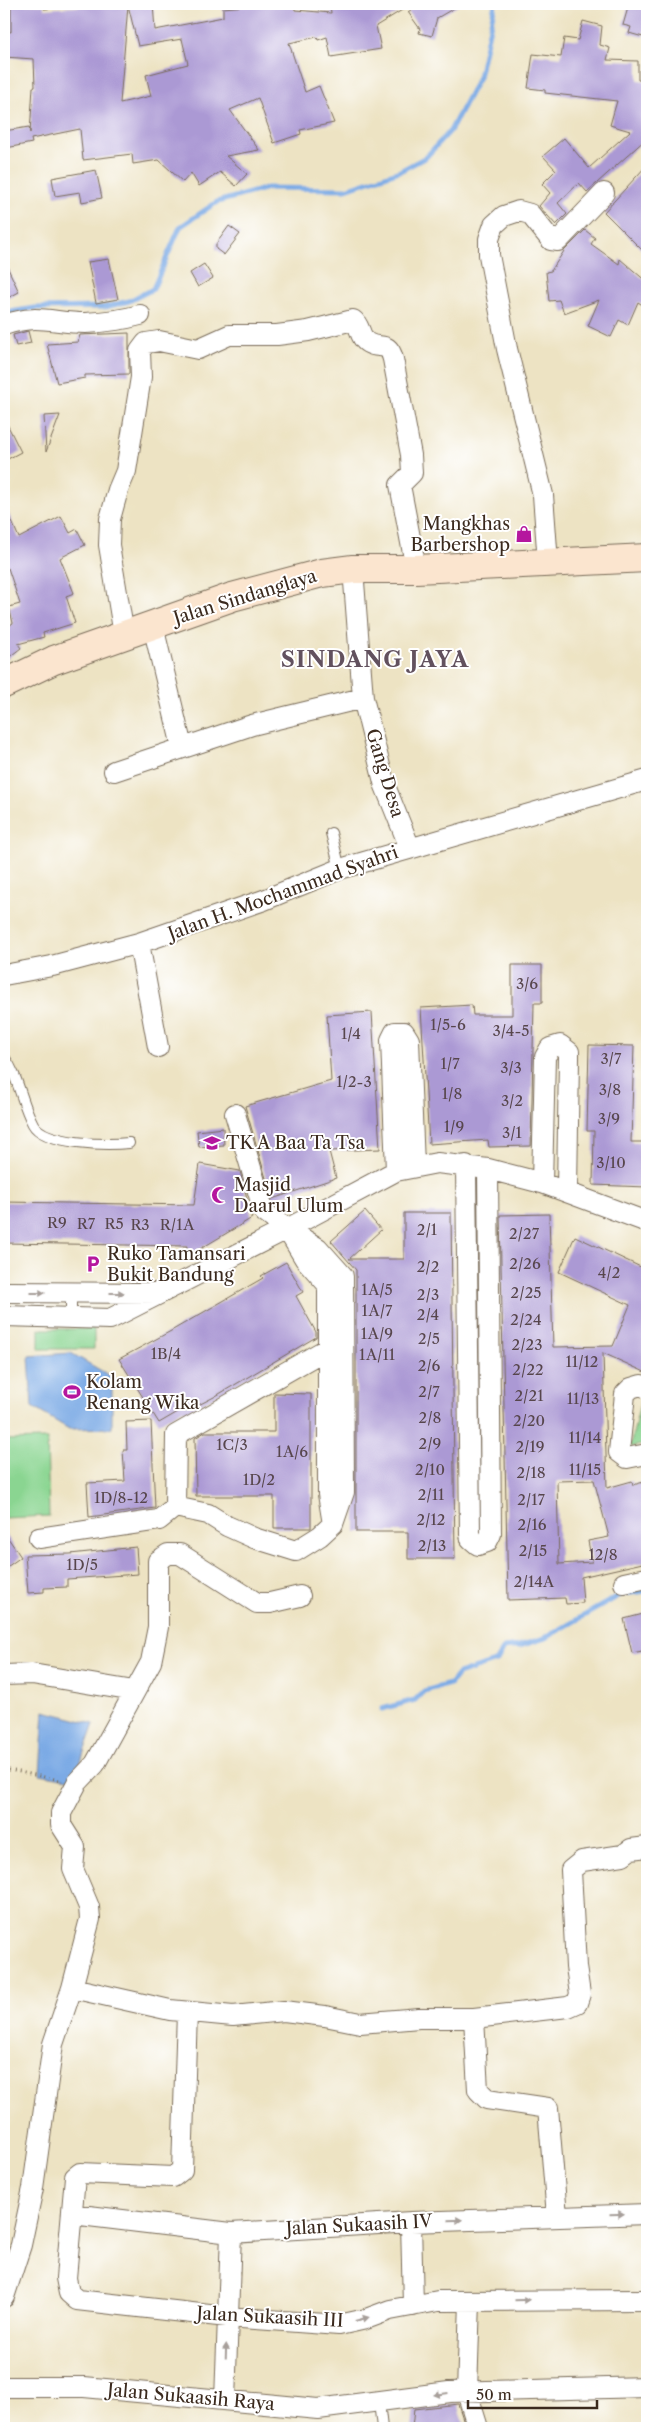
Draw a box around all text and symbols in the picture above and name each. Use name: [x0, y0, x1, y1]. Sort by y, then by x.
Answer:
place label: Mangkhas Barbershop: [411, 513, 510, 556]
shop icon: Mangkhas Barbershop: [514, 524, 534, 544]
street label: Jalan Sindanglaya: [168, 565, 320, 630]
district label: SINDANG JAYA: [281, 646, 469, 673]
street label: Gang Desa: [361, 726, 409, 820]
street label: Jalan H. Mochammad Syahri: [162, 841, 402, 946]
house number: 3/6: [516, 974, 538, 993]
house number: 1/5-6: [430, 1015, 466, 1034]
house number: 3/4-5: [493, 1021, 529, 1040]
house number: 1/4: [341, 1024, 361, 1043]
house number: 3/7: [601, 1049, 622, 1068]
house number: 1/7: [440, 1054, 460, 1073]
house number: 3/3: [500, 1058, 522, 1077]
house number: 1/2-3: [336, 1072, 372, 1091]
house number: 3/8: [599, 1080, 621, 1099]
house number: 1/8: [442, 1084, 462, 1103]
house number: 3/2: [501, 1091, 523, 1110]
house number: 3/9: [598, 1109, 620, 1128]
house number: 1/9: [444, 1117, 464, 1136]
house number: 3/1: [502, 1123, 523, 1142]
place label: TK A Baa Ta Tsa: [226, 1132, 366, 1154]
school or university icon: TK A Baa Ta Tsa: [202, 1133, 222, 1153]
house number: 3/10: [596, 1153, 626, 1172]
place label: Masjid Daarul Ulum: [234, 1174, 344, 1217]
mosque icon: Masjid Daarul Ulum: [210, 1185, 230, 1205]
house number: R9: [47, 1213, 67, 1232]
house number: R7: [77, 1214, 96, 1233]
house number: R5: [104, 1214, 124, 1233]
house number: R3: [130, 1215, 150, 1234]
house number: R/1A: [160, 1215, 195, 1234]
house number: 2/1: [417, 1220, 438, 1239]
house number: 2/27: [509, 1224, 540, 1243]
place label: Ruko Tamansari Bukit Bandung: [107, 1243, 246, 1286]
parking icon: Ruko Tamansari Bukit Bandung: [83, 1254, 103, 1274]
house number: 2/26: [509, 1254, 541, 1273]
house number: 2/2: [417, 1257, 439, 1276]
house number: 4/2: [598, 1263, 620, 1282]
house number: 1A/5: [361, 1280, 393, 1299]
house number: 2/25: [511, 1283, 541, 1302]
house number: 2/3: [417, 1285, 439, 1304]
one-way arrow: [30, 1289, 46, 1297]
one-way arrow: [110, 1289, 126, 1297]
house number: 1A/7: [362, 1301, 393, 1320]
house number: 2/4: [417, 1305, 439, 1324]
house number: 2/24: [510, 1310, 542, 1329]
house number: 1A/9: [361, 1324, 393, 1343]
house number: 2/5: [418, 1329, 440, 1348]
house number: 2/23: [512, 1335, 542, 1354]
house number: 1B/4: [151, 1344, 181, 1363]
house number: 1A/11: [359, 1345, 396, 1364]
house number: 11/12: [566, 1352, 598, 1371]
house number: 2/6: [418, 1356, 440, 1375]
house number: 2/22: [512, 1360, 544, 1379]
place label: Kolam Renang Wika: [86, 1371, 200, 1414]
sports icon: Kolam Renang Wika: [62, 1382, 82, 1402]
house number: 2/7: [418, 1382, 440, 1401]
house number: 2/21: [515, 1386, 544, 1405]
house number: 11/13: [567, 1389, 599, 1408]
house number: 2/8: [419, 1408, 442, 1427]
house number: 2/20: [513, 1411, 545, 1430]
house number: 11/14: [568, 1428, 602, 1447]
house number: 2/9: [419, 1434, 441, 1453]
house number: 1C/3: [216, 1435, 248, 1454]
house number: 2/19: [515, 1437, 545, 1456]
house number: 1A/6: [276, 1442, 308, 1461]
house number: 2/10: [415, 1460, 445, 1479]
house number: 11/15: [569, 1460, 601, 1479]
house number: 2/18: [516, 1463, 546, 1482]
house number: 1D/2: [243, 1470, 275, 1489]
house number: 2/11: [418, 1485, 445, 1504]
house number: 1D/8-12: [94, 1488, 148, 1507]
house number: 2/17: [517, 1490, 545, 1509]
house number: 2/12: [417, 1510, 445, 1529]
house number: 2/16: [517, 1515, 547, 1534]
house number: 2/13: [418, 1536, 446, 1555]
house number: 2/15: [519, 1541, 547, 1560]
house number: 12/8: [588, 1545, 618, 1564]
house number: 1D/5: [66, 1555, 98, 1574]
house number: 2/14A: [514, 1572, 555, 1591]
street label: Jalan Sukaasih IV: [282, 2210, 434, 2240]
one-way arrow: [609, 2210, 625, 2218]
one-way arrow: [447, 2216, 463, 2224]
one-way arrow: [515, 2296, 531, 2304]
street label: Jalan Sukaasih III: [193, 2302, 344, 2332]
one-way arrow: [355, 2315, 370, 2323]
one-way arrow: [222, 2343, 230, 2359]
scale bar: [468, 2377, 597, 2409]
street label: Jalan Sukaasih Raya: [103, 2378, 276, 2415]
text: 50 m: [476, 2385, 512, 2404]
one-way arrow: [433, 2390, 449, 2398]

